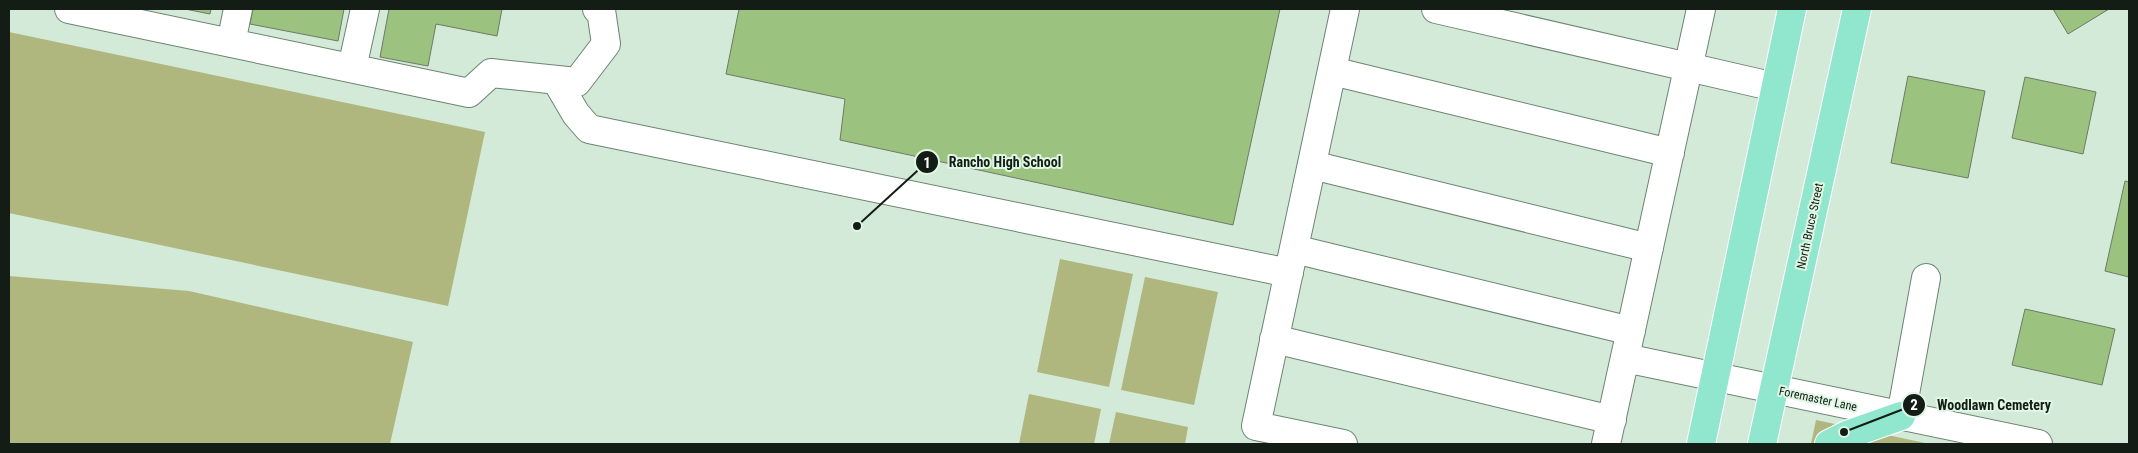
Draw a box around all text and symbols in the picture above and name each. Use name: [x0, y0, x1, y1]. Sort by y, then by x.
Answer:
callout: Rancho High School: [914, 148, 1071, 177]
text: 1: [923, 154, 931, 172]
text: Rancho High School: [949, 154, 1061, 170]
street label: North Bruce Street: [1794, 181, 1826, 270]
street label: Foremaster Lane: [1778, 384, 1859, 414]
callout: Woodlawn Cemetery: [1902, 390, 2061, 419]
text: 2: [1910, 396, 1918, 414]
text: Woodlawn Cemetery: [1937, 397, 2052, 413]

